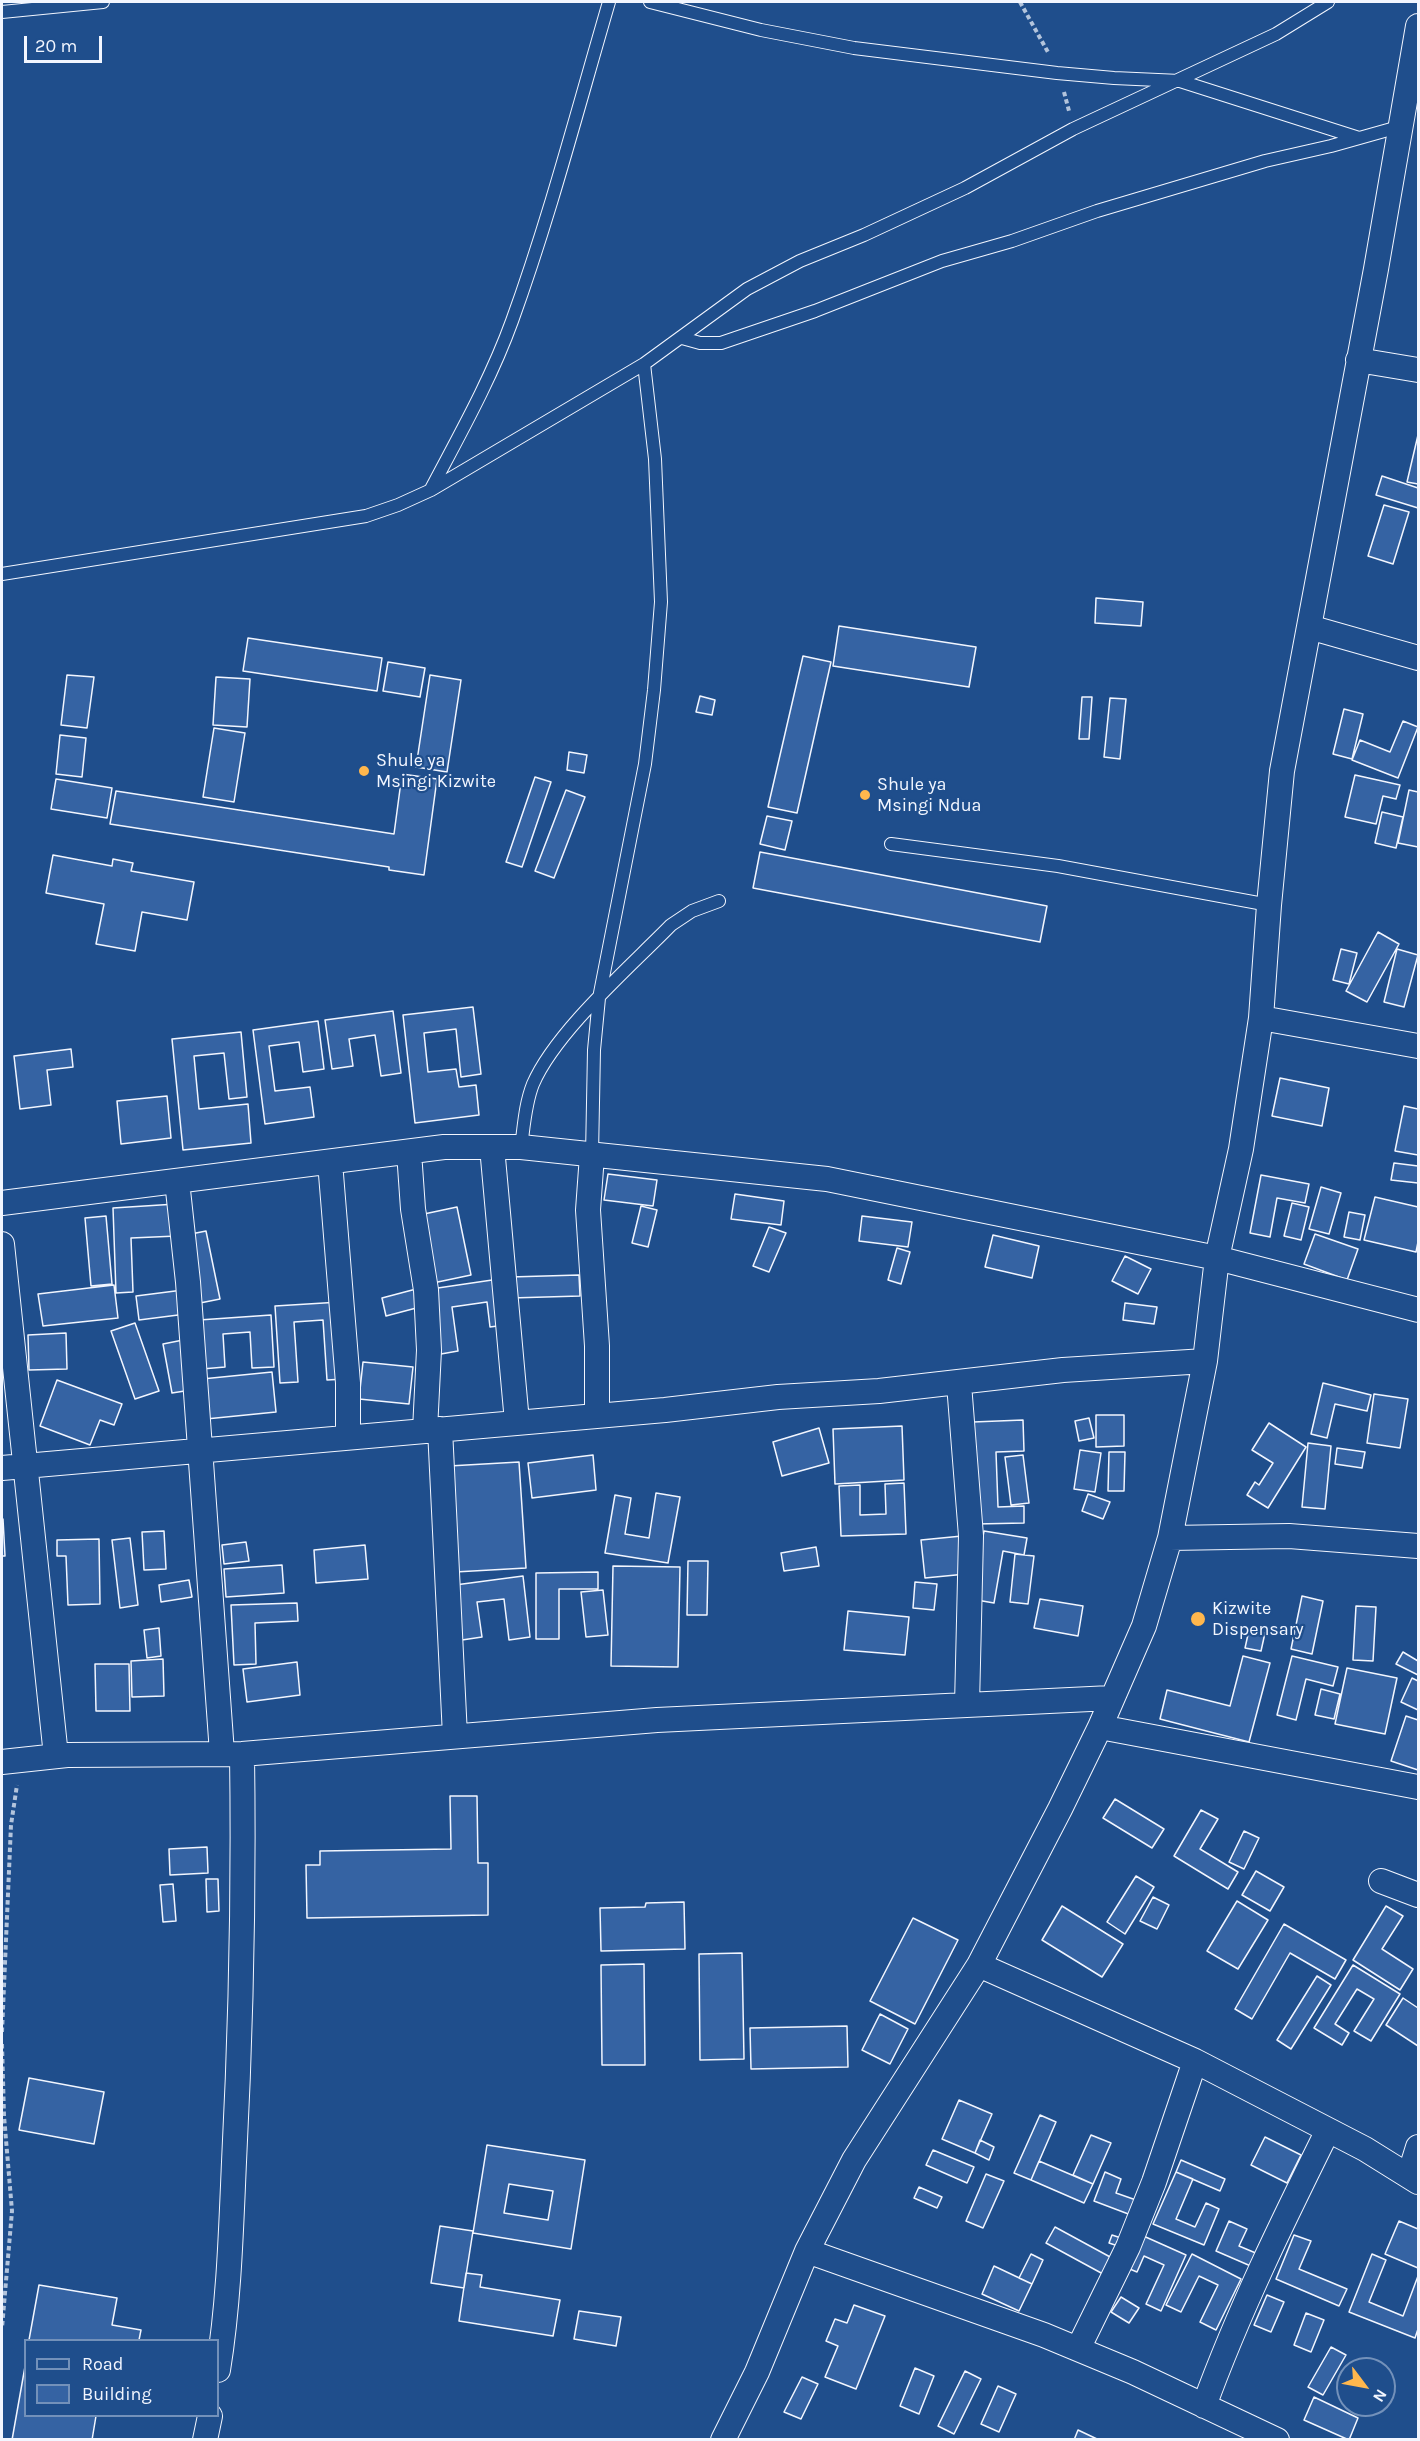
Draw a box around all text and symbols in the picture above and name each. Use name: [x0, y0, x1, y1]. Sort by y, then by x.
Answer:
scale bar: [27, 24, 105, 62]
text: 20 m: [35, 35, 77, 57]
place label: Shule ya Msingi Kizwite: [376, 750, 496, 792]
marker: Shule ya Msingi Kizwite: [357, 764, 371, 778]
place label: Shule ya Msingi Ndua: [877, 774, 982, 816]
marker: Shule ya Msingi Ndua: [858, 788, 872, 802]
place label: Kizwite Dispensary: [1212, 1598, 1304, 1640]
marker: Kizwite Dispensary: [1189, 1610, 1207, 1628]
legend: [24, 2339, 219, 2417]
text: Road: [82, 2353, 123, 2375]
north arrow: [1336, 2357, 1396, 2417]
text: Building: [82, 2383, 152, 2405]
text: N: [1369, 2386, 1391, 2406]

